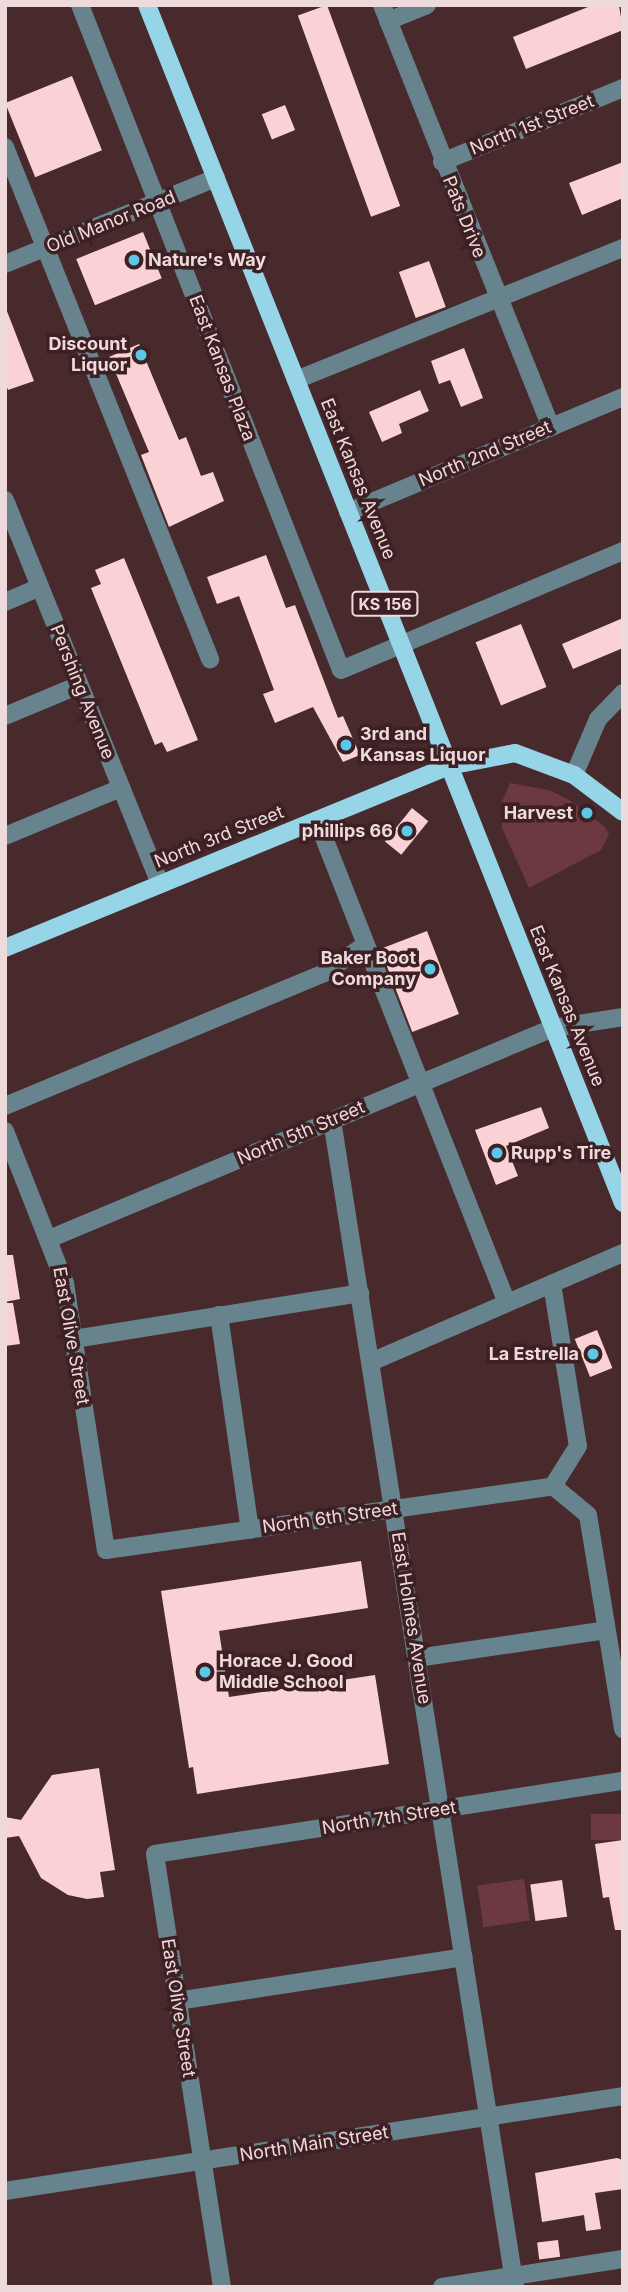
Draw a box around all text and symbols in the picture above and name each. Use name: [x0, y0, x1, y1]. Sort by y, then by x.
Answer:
street label: North 1st Street: [467, 90, 597, 160]
street label: Pats Drive: [438, 173, 490, 261]
street label: Old Manor Road: [43, 186, 179, 258]
place label: Nature's Way: [148, 249, 266, 271]
marker: Nature's Way: [126, 252, 142, 268]
street label: East Kansas Plaza: [184, 292, 260, 444]
place label: Discount Liquor: [48, 334, 127, 376]
marker: Discount Liquor: [133, 347, 149, 363]
street label: East Kansas Avenue: [316, 395, 400, 563]
street label: North 2nd Street: [416, 416, 554, 492]
road number: KS 156: [350, 592, 420, 617]
street label: Pershing Avenue: [45, 622, 119, 762]
place label: 3rd and Kansas Liquor: [360, 724, 485, 766]
marker: 3rd and Kansas Liquor: [338, 737, 354, 753]
street label: North 3rd Street: [151, 801, 287, 873]
place label: Harvest: [504, 802, 573, 824]
marker: Harvest: [579, 805, 595, 821]
place label: phillips 66: [302, 820, 393, 842]
marker: phillips 66: [399, 823, 415, 839]
street label: East Kansas Avenue: [525, 922, 609, 1090]
place label: Baker Boot Company: [321, 948, 416, 990]
marker: Baker Boot Company: [422, 961, 438, 977]
street label: North 5th Street: [234, 1096, 368, 1170]
place label: Rupp's Tire: [511, 1142, 611, 1164]
marker: Rupp's Tire: [489, 1145, 505, 1161]
street label: East Olive Street: [48, 1265, 94, 1407]
place label: La Estrella: [489, 1343, 579, 1365]
marker: La Estrella: [585, 1346, 601, 1362]
street label: North 6th Street: [261, 1498, 399, 1538]
street label: East Holmes Avenue: [387, 1530, 435, 1706]
place label: Horace J. Good Middle School: [219, 1651, 354, 1694]
marker: Horace J. Good Middle School: [197, 1664, 213, 1680]
street label: North 7th Street: [320, 1797, 458, 1839]
street label: East Olive Street: [156, 1937, 200, 2079]
street label: North Main Street: [238, 2122, 390, 2166]

